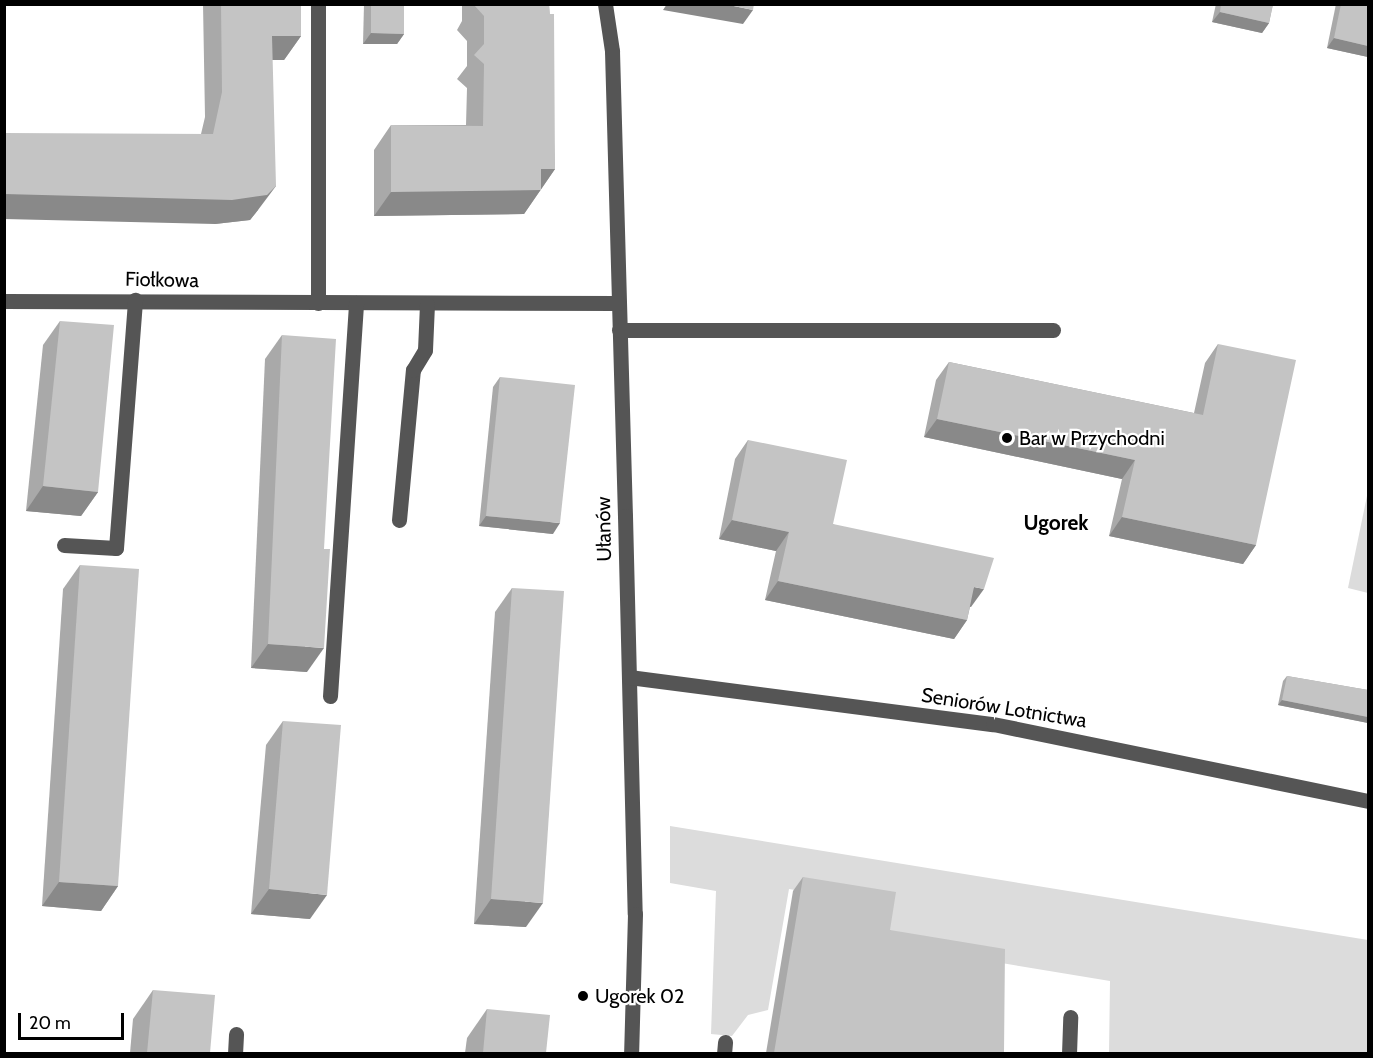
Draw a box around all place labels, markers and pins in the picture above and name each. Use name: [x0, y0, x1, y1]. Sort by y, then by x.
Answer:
place label: Bar w Przychodni: [1019, 426, 1165, 450]
marker: Bar w Przychodni: [1000, 431, 1014, 445]
place label: Ugorek 02: [595, 984, 684, 1008]
marker: Ugorek 02: [576, 989, 590, 1003]

